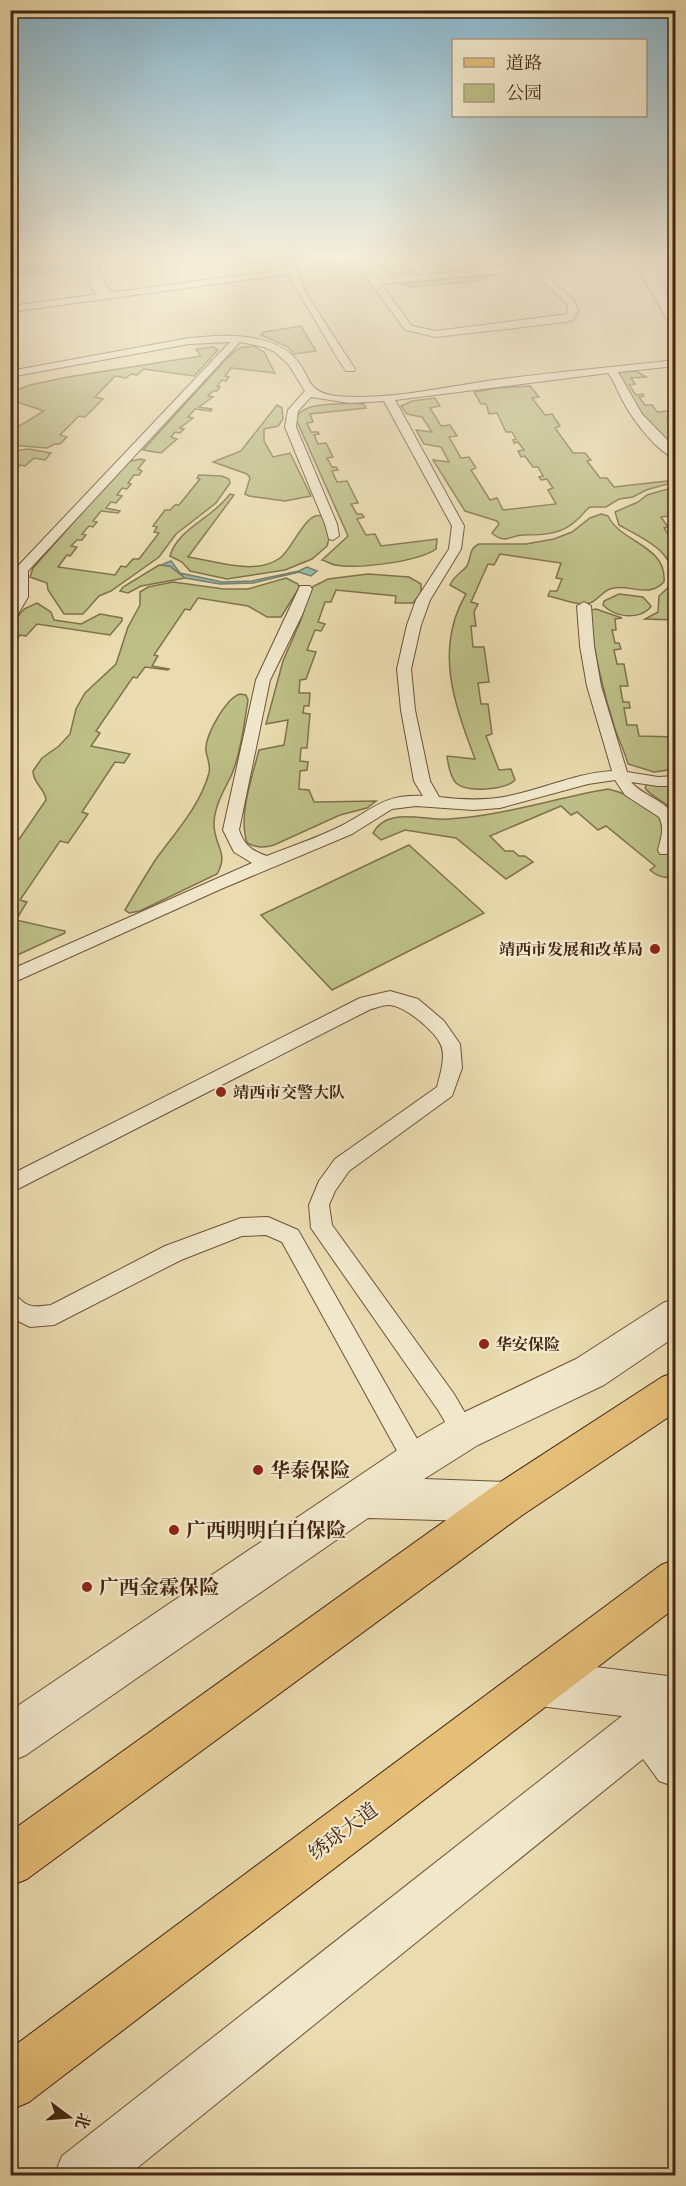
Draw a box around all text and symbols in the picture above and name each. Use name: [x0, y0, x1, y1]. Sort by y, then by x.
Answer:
legend: [452, 39, 647, 117]
text: 道路: [506, 53, 542, 76]
text: 公园: [506, 83, 542, 106]
place label: 靖西市发展和改革局: [499, 940, 643, 961]
marker: 靖西市发展和改革局: [648, 942, 662, 956]
place label: 靖西市交警大队: [233, 1083, 345, 1104]
marker: 靖西市交警大队: [214, 1085, 228, 1099]
place label: 华安保险: [496, 1335, 560, 1356]
marker: 华安保险: [477, 1337, 491, 1351]
place label: 华泰保险: [270, 1459, 350, 1484]
marker: 华泰保险: [251, 1463, 265, 1477]
place label: 广西明明白白保险: [186, 1519, 346, 1544]
marker: 广西明明白白保险: [167, 1523, 181, 1537]
place label: 广西金霖保险: [99, 1576, 219, 1601]
marker: 广西金霖保险: [80, 1580, 94, 1594]
street label: 绣球大道: [304, 1798, 383, 1866]
north arrow: [39, 2087, 99, 2147]
text: 北: [70, 2110, 93, 2131]

